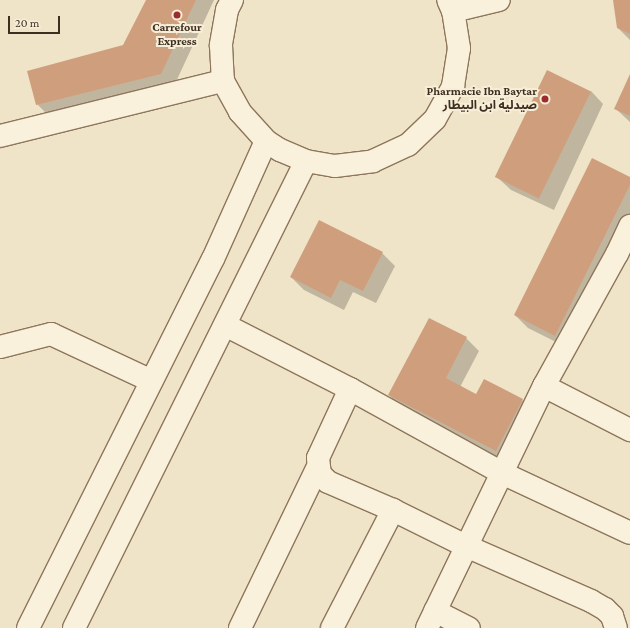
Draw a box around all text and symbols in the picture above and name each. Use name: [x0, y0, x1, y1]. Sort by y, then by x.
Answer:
scale bar: [10, 8, 62, 34]
marker: Carrefour Express: [172, 10, 182, 20]
text: 20 m: [15, 16, 39, 30]
place label: Carrefour Express: [152, 21, 202, 49]
place label: Pharmacie Ibn Baytar صيدلية ابن البيطار: [427, 85, 537, 113]
marker: Pharmacie Ibn Baytar صيدلية ابن البيطار: [540, 94, 550, 104]

